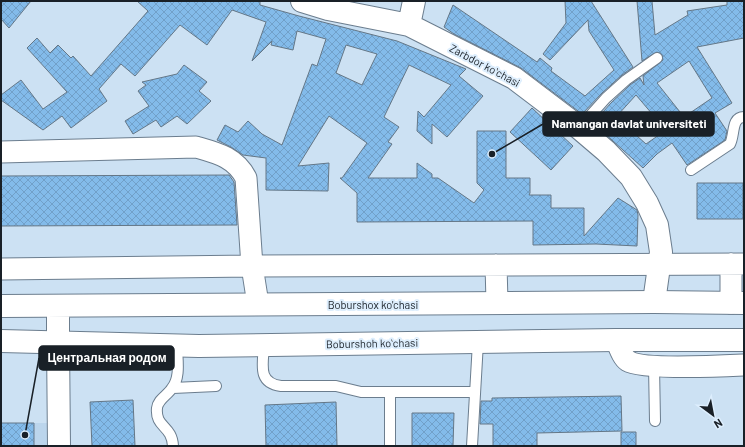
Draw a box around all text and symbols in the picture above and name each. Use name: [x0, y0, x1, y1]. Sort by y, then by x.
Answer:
street label: Zarbdor koʻchasi: [448, 41, 523, 89]
callout: Namangan davlat universiteti: [543, 112, 714, 136]
text: Namangan davlat universiteti: [551, 116, 707, 130]
street label: Boburshox ko'chasi: [328, 298, 419, 311]
street label: Boburshoh koʻchasi: [326, 336, 418, 350]
callout: Центральная родом: [39, 346, 174, 370]
text: Центральная родом: [47, 350, 167, 365]
north arrow: [693, 395, 733, 435]
text: N: [712, 416, 725, 431]

